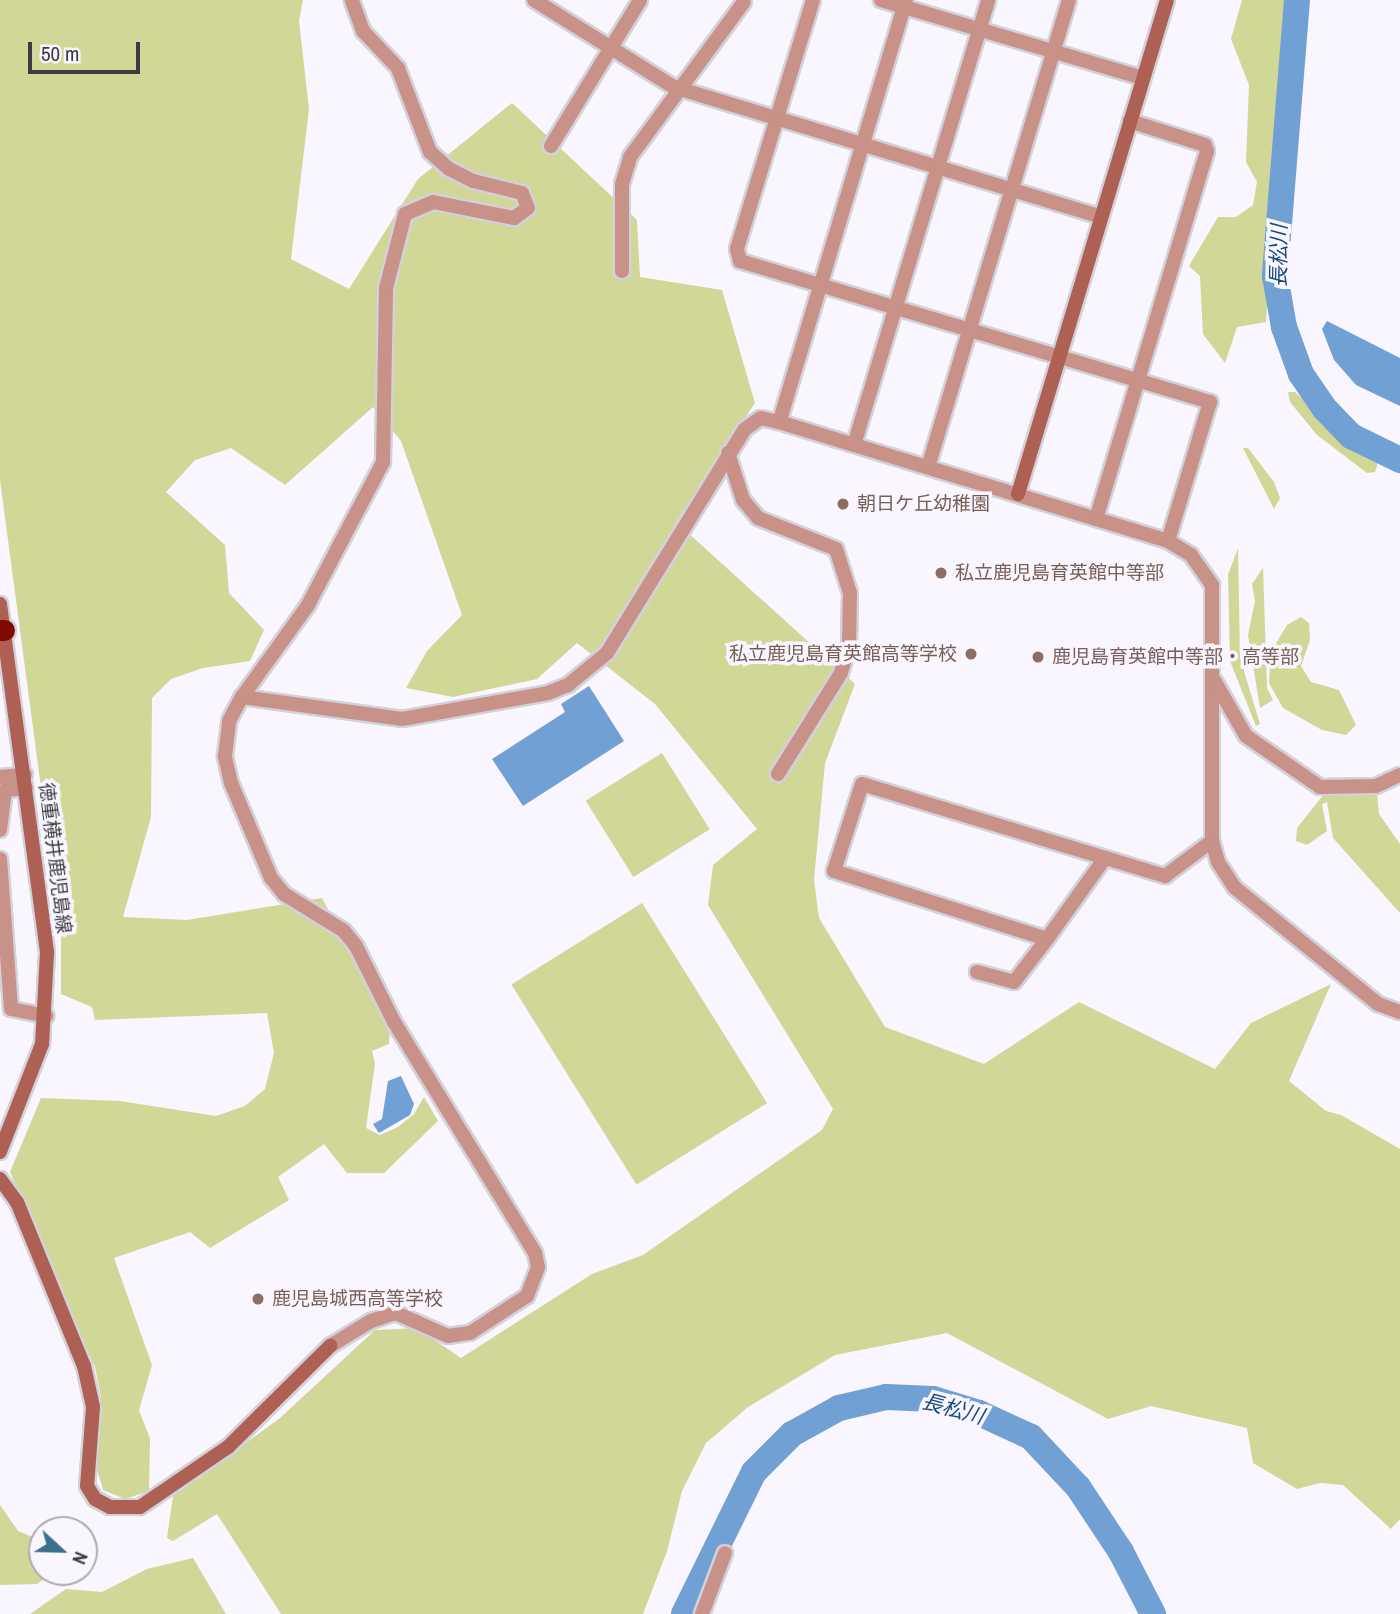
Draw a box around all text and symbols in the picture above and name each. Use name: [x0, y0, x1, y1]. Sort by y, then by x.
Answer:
scale bar: [32, 28, 144, 72]
text: 50 m: [41, 39, 79, 68]
water label: 長松川: [1266, 224, 1292, 288]
place label: 朝日ケ丘幼稚園: [857, 493, 990, 515]
marker: 朝日ケ丘幼稚園: [835, 496, 851, 512]
place label: 私立鹿児島育英館中等部: [955, 562, 1164, 584]
marker: 私立鹿児島育英館中等部: [933, 565, 949, 581]
place label: 私立鹿児島育英館高等学校: [729, 643, 957, 665]
marker: 私立鹿児島育英館高等学校: [963, 646, 979, 662]
place label: 鹿児島育英館中等部・高等部: [1052, 646, 1299, 668]
marker: 鹿児島育英館中等部・高等部: [1030, 649, 1046, 665]
street label: 徳重横井鹿児島線: [34, 781, 76, 935]
place label: 鹿児島城西高等学校: [272, 1288, 443, 1310]
marker: 鹿児島城西高等学校: [250, 1291, 266, 1307]
water label: 長松川: [919, 1389, 987, 1429]
north arrow: [28, 1516, 98, 1586]
text: N: [66, 1548, 95, 1568]

